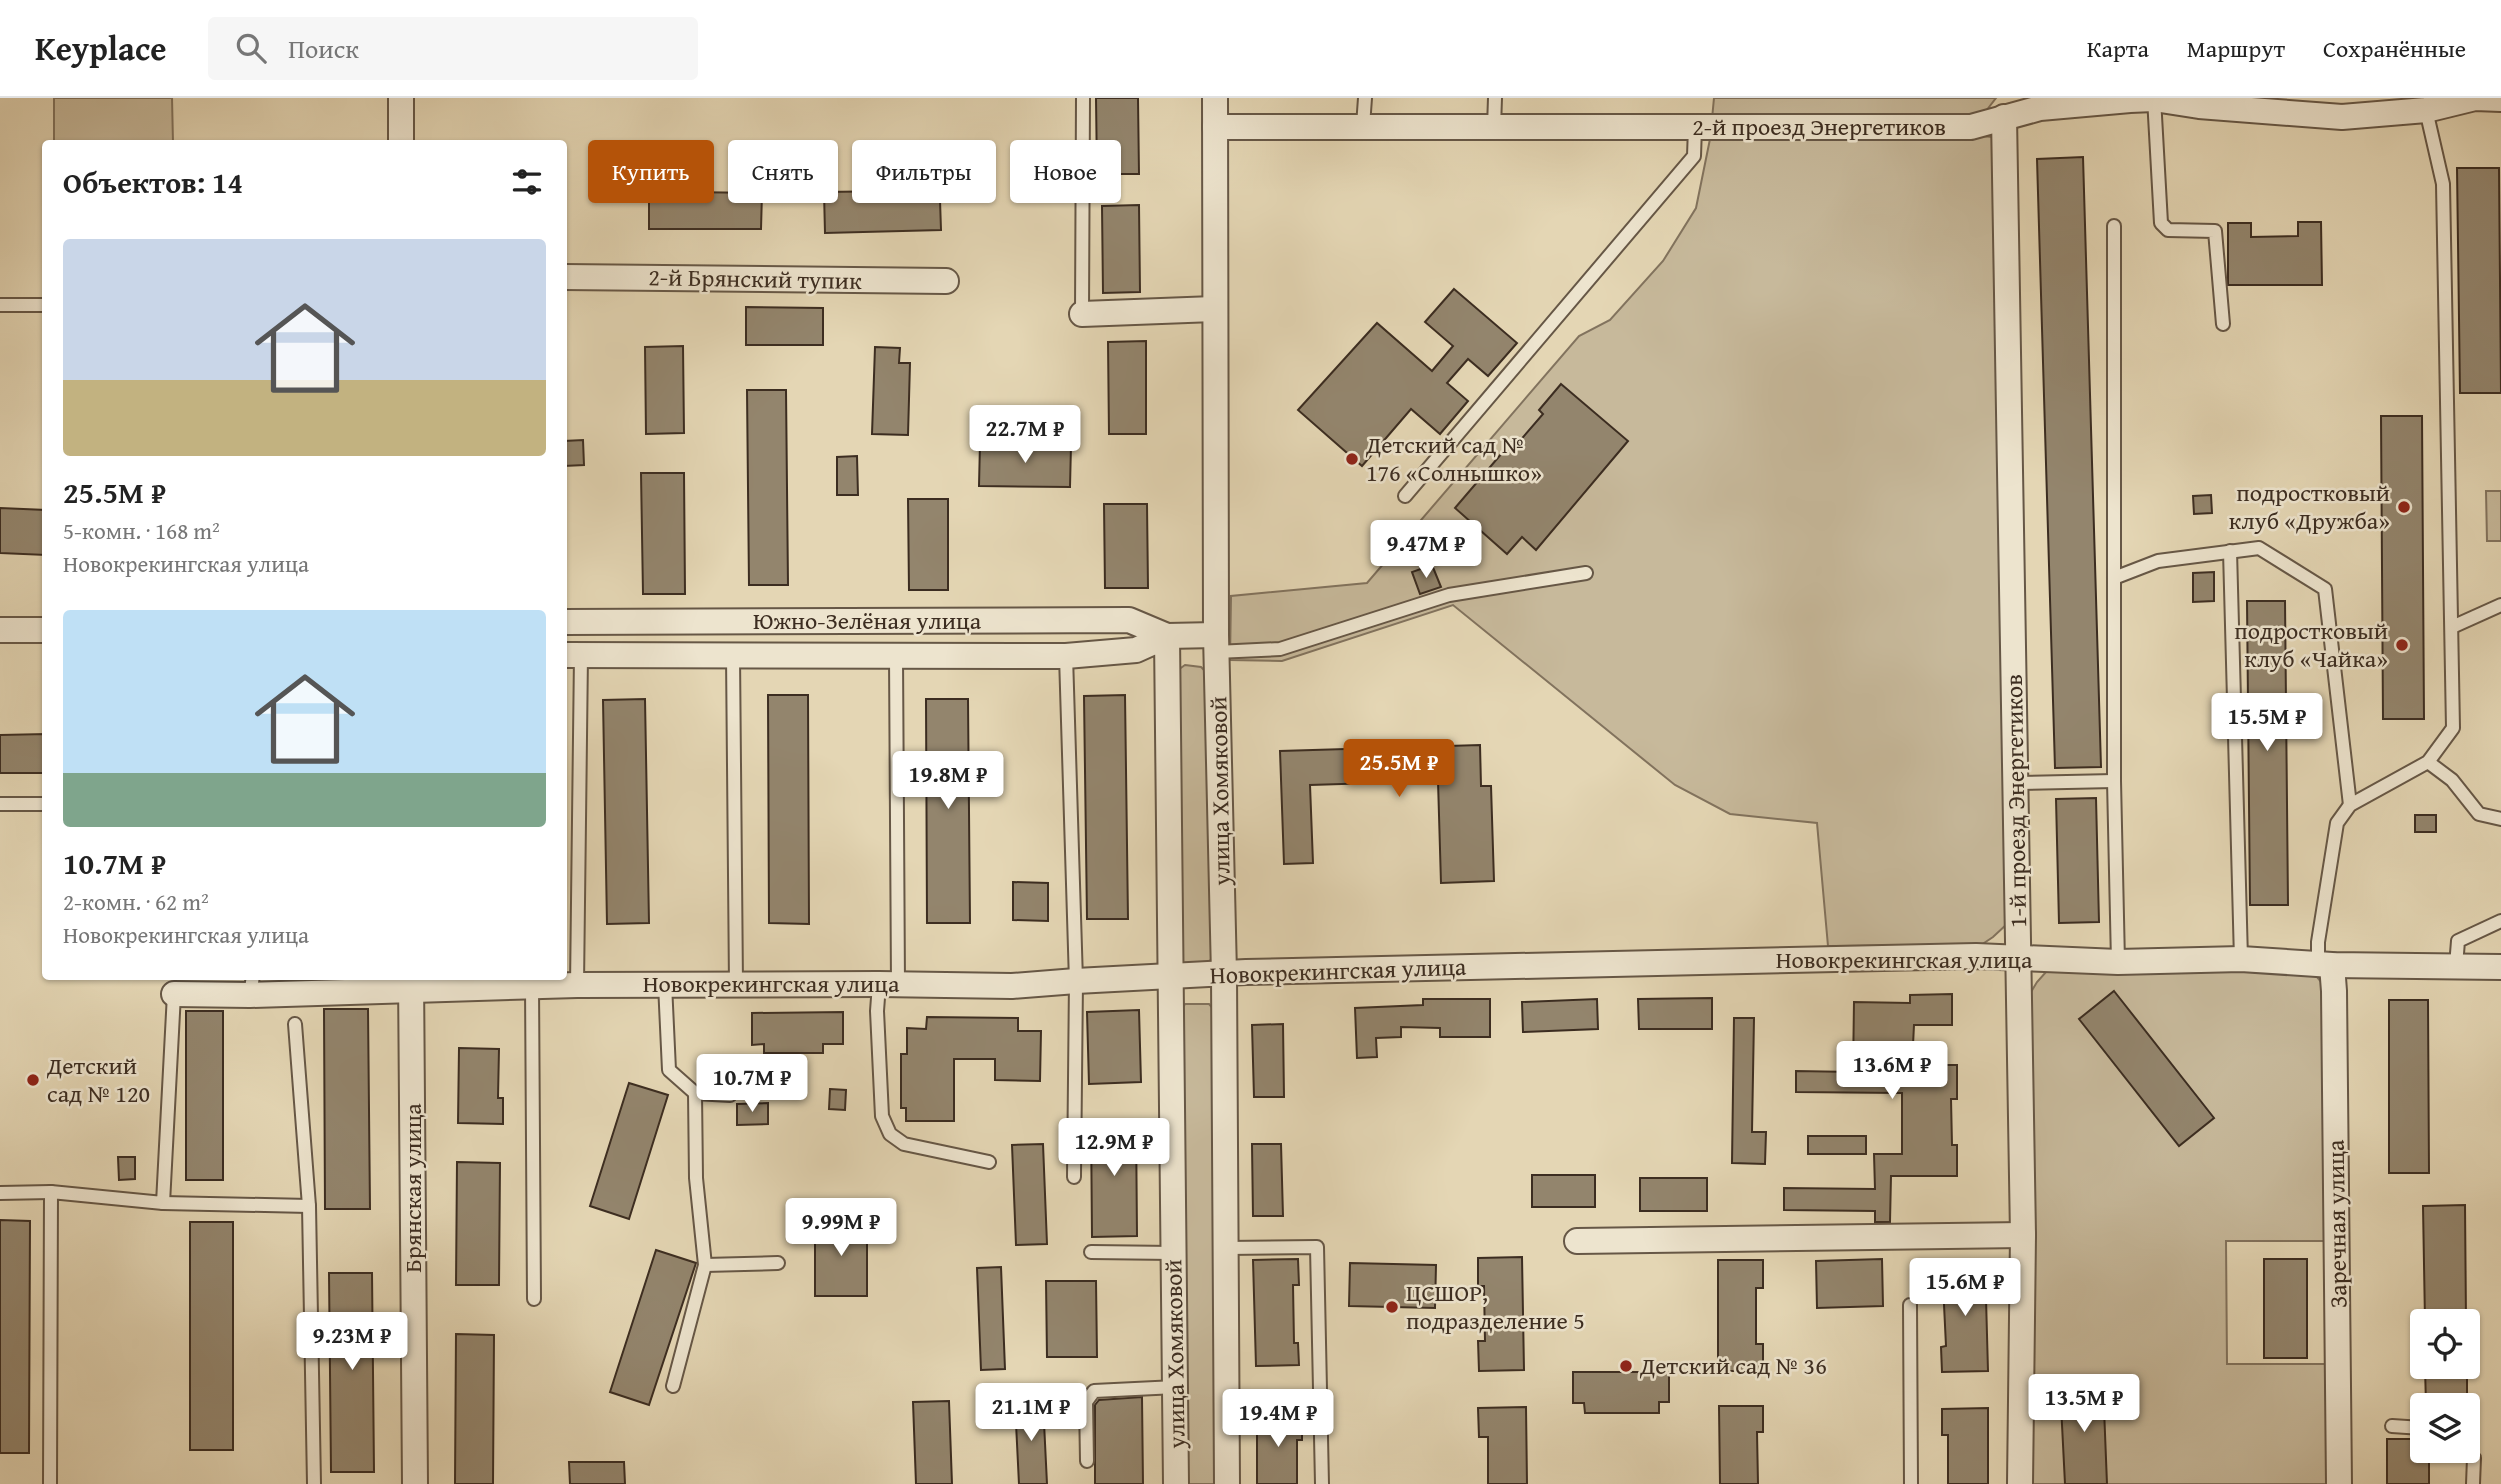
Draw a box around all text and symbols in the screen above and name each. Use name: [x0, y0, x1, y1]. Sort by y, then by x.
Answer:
search box: [208, 17, 698, 80]
text: Keyplace: [35, 24, 166, 72]
icon: search: [232, 29, 270, 67]
text: Поиск: [288, 29, 359, 68]
text: Карта: [2087, 31, 2149, 66]
text: Маршрут: [2187, 31, 2285, 66]
text: Сохранённые: [2323, 31, 2466, 66]
street label: 2-й проезд Энергетиков: [1692, 109, 1946, 144]
chip: Купить: [588, 140, 714, 203]
chip: Снять: [728, 140, 838, 203]
chip: Фильтры: [852, 140, 996, 203]
chip: Новое: [1010, 140, 1121, 203]
text: Объектов: 14: [63, 160, 243, 204]
icon: filters: [508, 163, 546, 201]
street label: 2-й Брянский тупик: [648, 259, 862, 298]
icon: home: [242, 285, 368, 411]
pin: 22.7M ₽: [960, 406, 1090, 465]
text: 22.7M ₽: [985, 411, 1065, 444]
place label: Детский сад № 176 «Солнышко»: [1365, 427, 1542, 490]
marker: Детский сад № 176 «Солнышко»: [1344, 451, 1360, 467]
text: 25.5M ₽: [63, 470, 166, 514]
place label: подростковый клуб «Дружба»: [2229, 475, 2390, 538]
marker: подростковый клуб «Дружба»: [2396, 499, 2412, 515]
text: 5-комн. · 168 m²: [63, 514, 220, 547]
pin: 9.47M ₽: [1361, 520, 1491, 580]
text: 9.47M ₽: [1386, 526, 1466, 559]
text: Новокрекингская улица: [63, 547, 309, 580]
street label: Южно-Зелёная улица: [753, 603, 982, 638]
place label: подростковый клуб «Чайка»: [2234, 613, 2388, 676]
marker: подростковый клуб «Чайка»: [2394, 637, 2410, 653]
icon: home: [242, 656, 368, 782]
street label: 1-й проезд Энергетиков: [1996, 674, 2035, 928]
pin: 15.5M ₽: [2202, 694, 2332, 753]
street label: улица Хомяковой: [1200, 696, 1239, 887]
text: 15.5M ₽: [2227, 699, 2307, 732]
pin: 25.5M ₽: [1334, 740, 1464, 799]
text: 25.5M ₽: [1359, 745, 1439, 778]
pin: 19.8M ₽: [883, 752, 1013, 811]
text: 19.8M ₽: [908, 757, 988, 790]
text: 10.7M ₽: [63, 841, 166, 885]
text: 2-комн. · 62 m²: [63, 885, 209, 918]
text: Новокрекингская улица: [63, 918, 309, 951]
street label: Новокрекингская улица: [1776, 942, 2033, 977]
street label: Новокрекингская улица: [1209, 949, 1467, 992]
street label: Новокрекингская улица: [643, 966, 900, 1001]
pin: 13.6M ₽: [1827, 1042, 1957, 1101]
text: 13.6M ₽: [1852, 1047, 1932, 1080]
place label: Детский сад № 120: [46, 1048, 150, 1111]
pin: 10.7M ₽: [687, 1054, 817, 1114]
text: 10.7M ₽: [712, 1060, 792, 1093]
marker: Детский сад № 120: [25, 1072, 41, 1088]
street label: Брянская улица: [395, 1103, 430, 1273]
pin: 12.9M ₽: [1049, 1118, 1179, 1178]
text: 12.9M ₽: [1074, 1124, 1154, 1157]
street label: Заречная улица: [2318, 1139, 2355, 1309]
pin: 9.99M ₽: [776, 1198, 906, 1258]
text: 9.99M ₽: [801, 1204, 881, 1237]
pin: 15.6M ₽: [1900, 1258, 2030, 1318]
street label: улица Хомяковой: [1155, 1259, 1194, 1450]
text: 15.6M ₽: [1925, 1264, 2005, 1297]
place label: ЦСШОР, подразделение 5: [1406, 1275, 1585, 1338]
marker: ЦСШОР, подразделение 5: [1384, 1299, 1400, 1315]
map controls: [2410, 1309, 2480, 1463]
button: locate: [2410, 1309, 2480, 1379]
pin: 9.23M ₽: [287, 1312, 417, 1372]
text: 9.23M ₽: [312, 1318, 392, 1351]
place label: Детский сад № 36: [1639, 1348, 1827, 1383]
marker: Детский сад № 36: [1618, 1358, 1634, 1374]
pin: 13.5M ₽: [2019, 1374, 2149, 1434]
text: 13.5M ₽: [2044, 1380, 2124, 1413]
pin: 21.1M ₽: [966, 1384, 1096, 1443]
text: 21.1M ₽: [991, 1389, 1071, 1422]
pin: 19.4M ₽: [1213, 1390, 1343, 1449]
button: layers: [2410, 1393, 2480, 1463]
text: 19.4M ₽: [1238, 1395, 1318, 1428]

